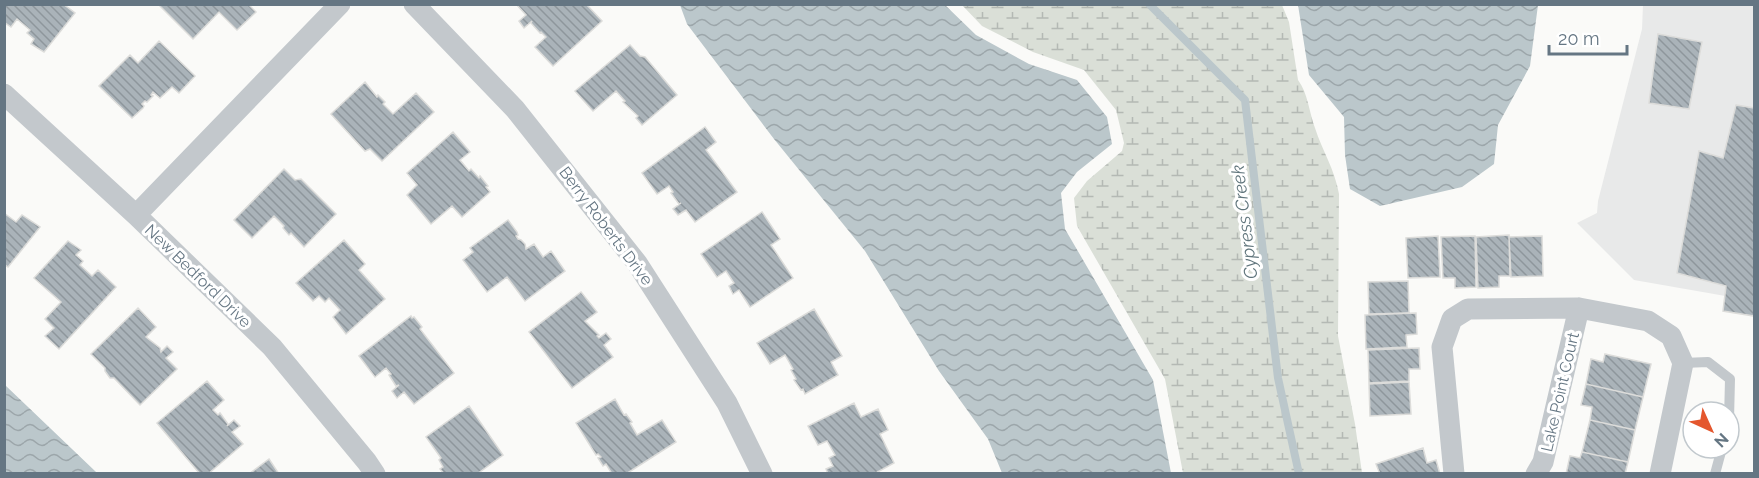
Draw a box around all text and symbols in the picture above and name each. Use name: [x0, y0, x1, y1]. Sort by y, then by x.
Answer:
scale bar: [1549, 18, 1627, 56]
text: 20 m: [1558, 28, 1600, 49]
street label: Berry Roberts Drive: [555, 163, 657, 289]
water label: Cypress Creek: [1227, 163, 1261, 280]
street label: New Bedford Drive: [141, 220, 255, 332]
street label: Lake Point Court: [1537, 330, 1583, 454]
north arrow: [1681, 400, 1741, 460]
text: N: [1710, 429, 1732, 451]

